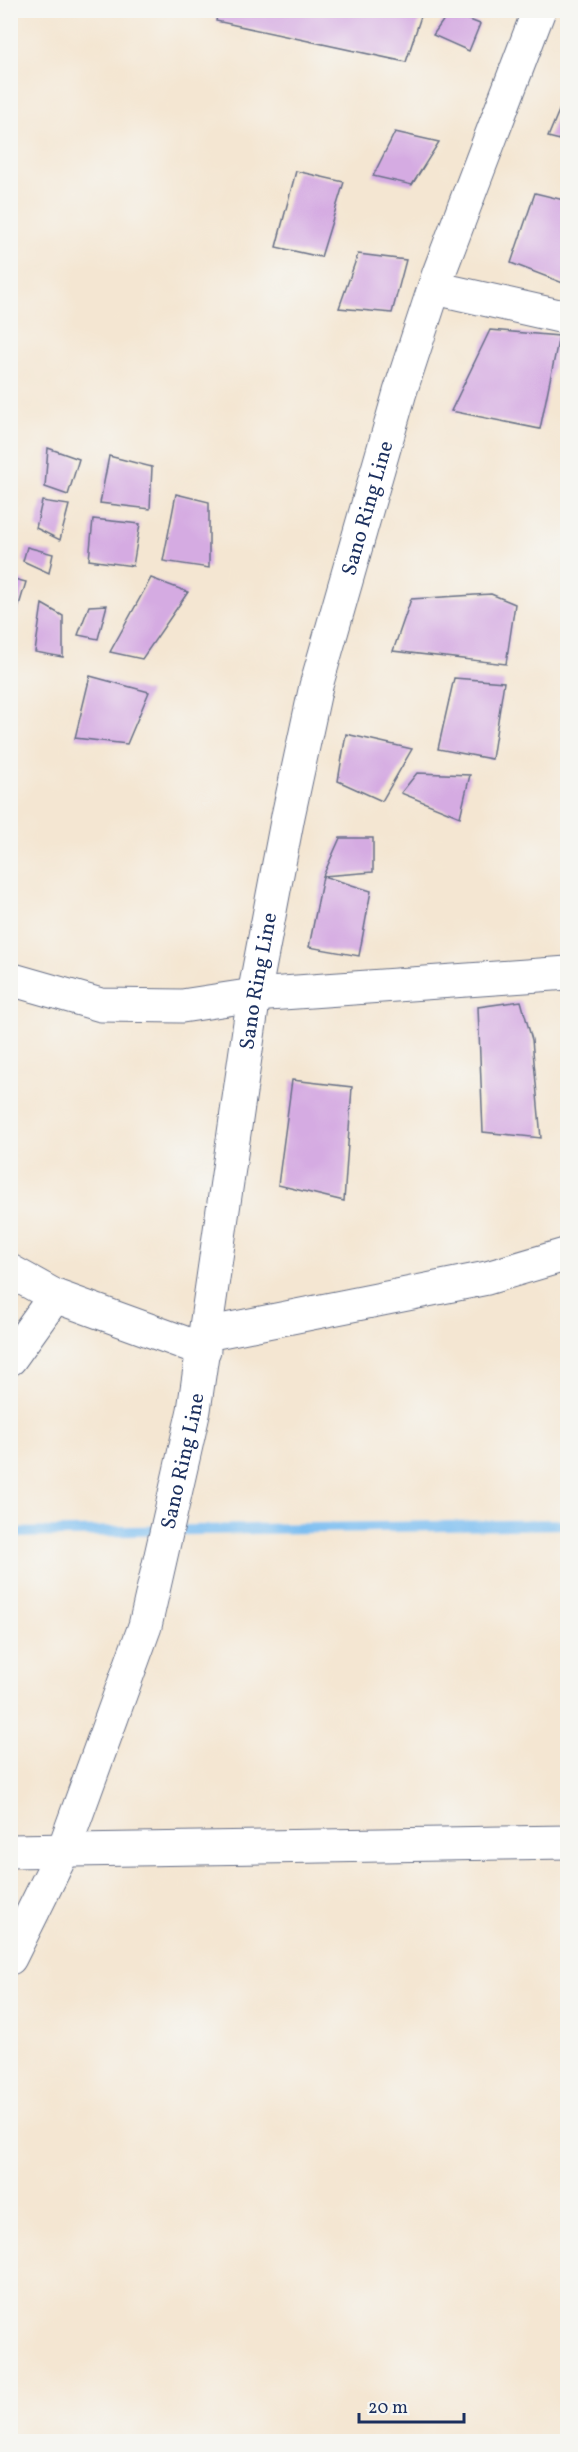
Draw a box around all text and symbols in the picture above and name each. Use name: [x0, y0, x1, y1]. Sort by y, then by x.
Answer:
street label: Sano Ring Line: [335, 438, 401, 579]
street label: Sano Ring Line: [233, 910, 285, 1052]
street label: Sano Ring Line: [154, 1391, 212, 1532]
scale bar: [359, 2386, 464, 2424]
text: 20 m: [368, 2396, 408, 2421]

